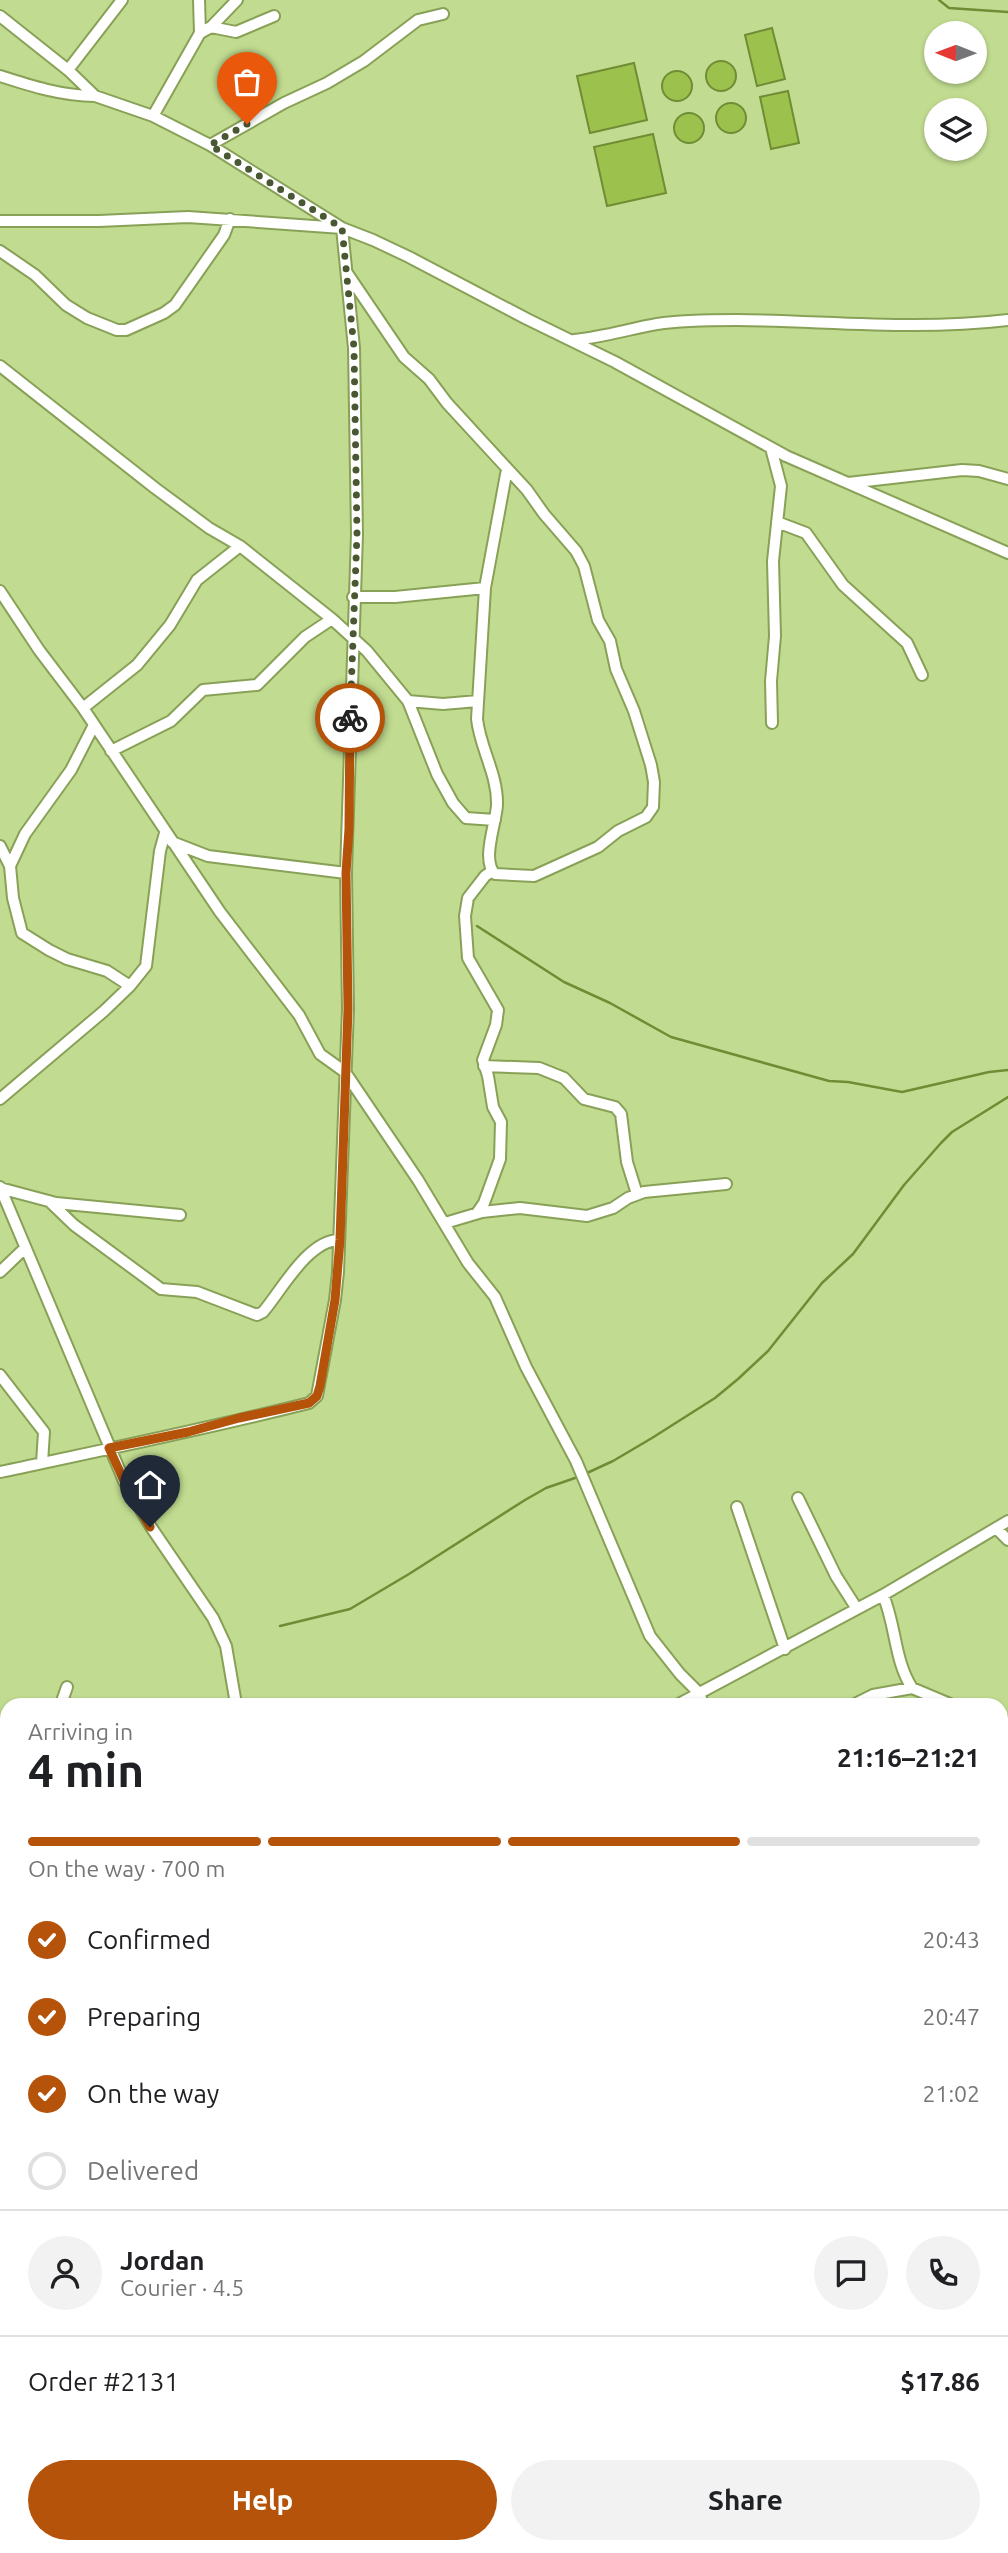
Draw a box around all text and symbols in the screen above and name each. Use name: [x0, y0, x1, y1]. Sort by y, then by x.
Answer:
north arrow: [924, 21, 987, 84]
map controls: [924, 21, 987, 161]
pin: [217, 52, 277, 124]
icon: bag: [228, 63, 266, 101]
button: layers: [924, 98, 987, 161]
courier: [315, 683, 385, 753]
icon: bike: [331, 699, 369, 737]
pin: [120, 1455, 180, 1527]
icon: home: [131, 1466, 169, 1504]
text: Arriving in: [28, 1719, 133, 1744]
text: 21:16–21:21: [837, 1743, 980, 1772]
text: 4 min: [28, 1744, 144, 1796]
text: On the way · 700 m: [28, 1856, 225, 1881]
icon: check: [28, 1921, 66, 1959]
text: Confirmed: [87, 1925, 211, 1954]
text: 20:43: [922, 1927, 980, 1952]
icon: check: [28, 1998, 66, 2036]
text: Preparing: [87, 2002, 201, 2031]
text: 20:47: [922, 2004, 980, 2029]
icon: check: [28, 2075, 66, 2113]
text: On the way: [87, 2079, 219, 2108]
text: 21:02: [922, 2081, 980, 2106]
text: Delivered: [87, 2156, 199, 2185]
button: person: [28, 2236, 102, 2310]
button: chat: [814, 2236, 888, 2310]
button: phone: [906, 2236, 980, 2310]
text: Jordan: [120, 2246, 205, 2275]
text: Courier · 4.5: [120, 2275, 244, 2300]
text: Order #2131: [28, 2367, 179, 2396]
text: $17.86: [900, 2367, 980, 2396]
button: Help: [28, 2460, 497, 2540]
button: Share: [511, 2460, 980, 2540]

